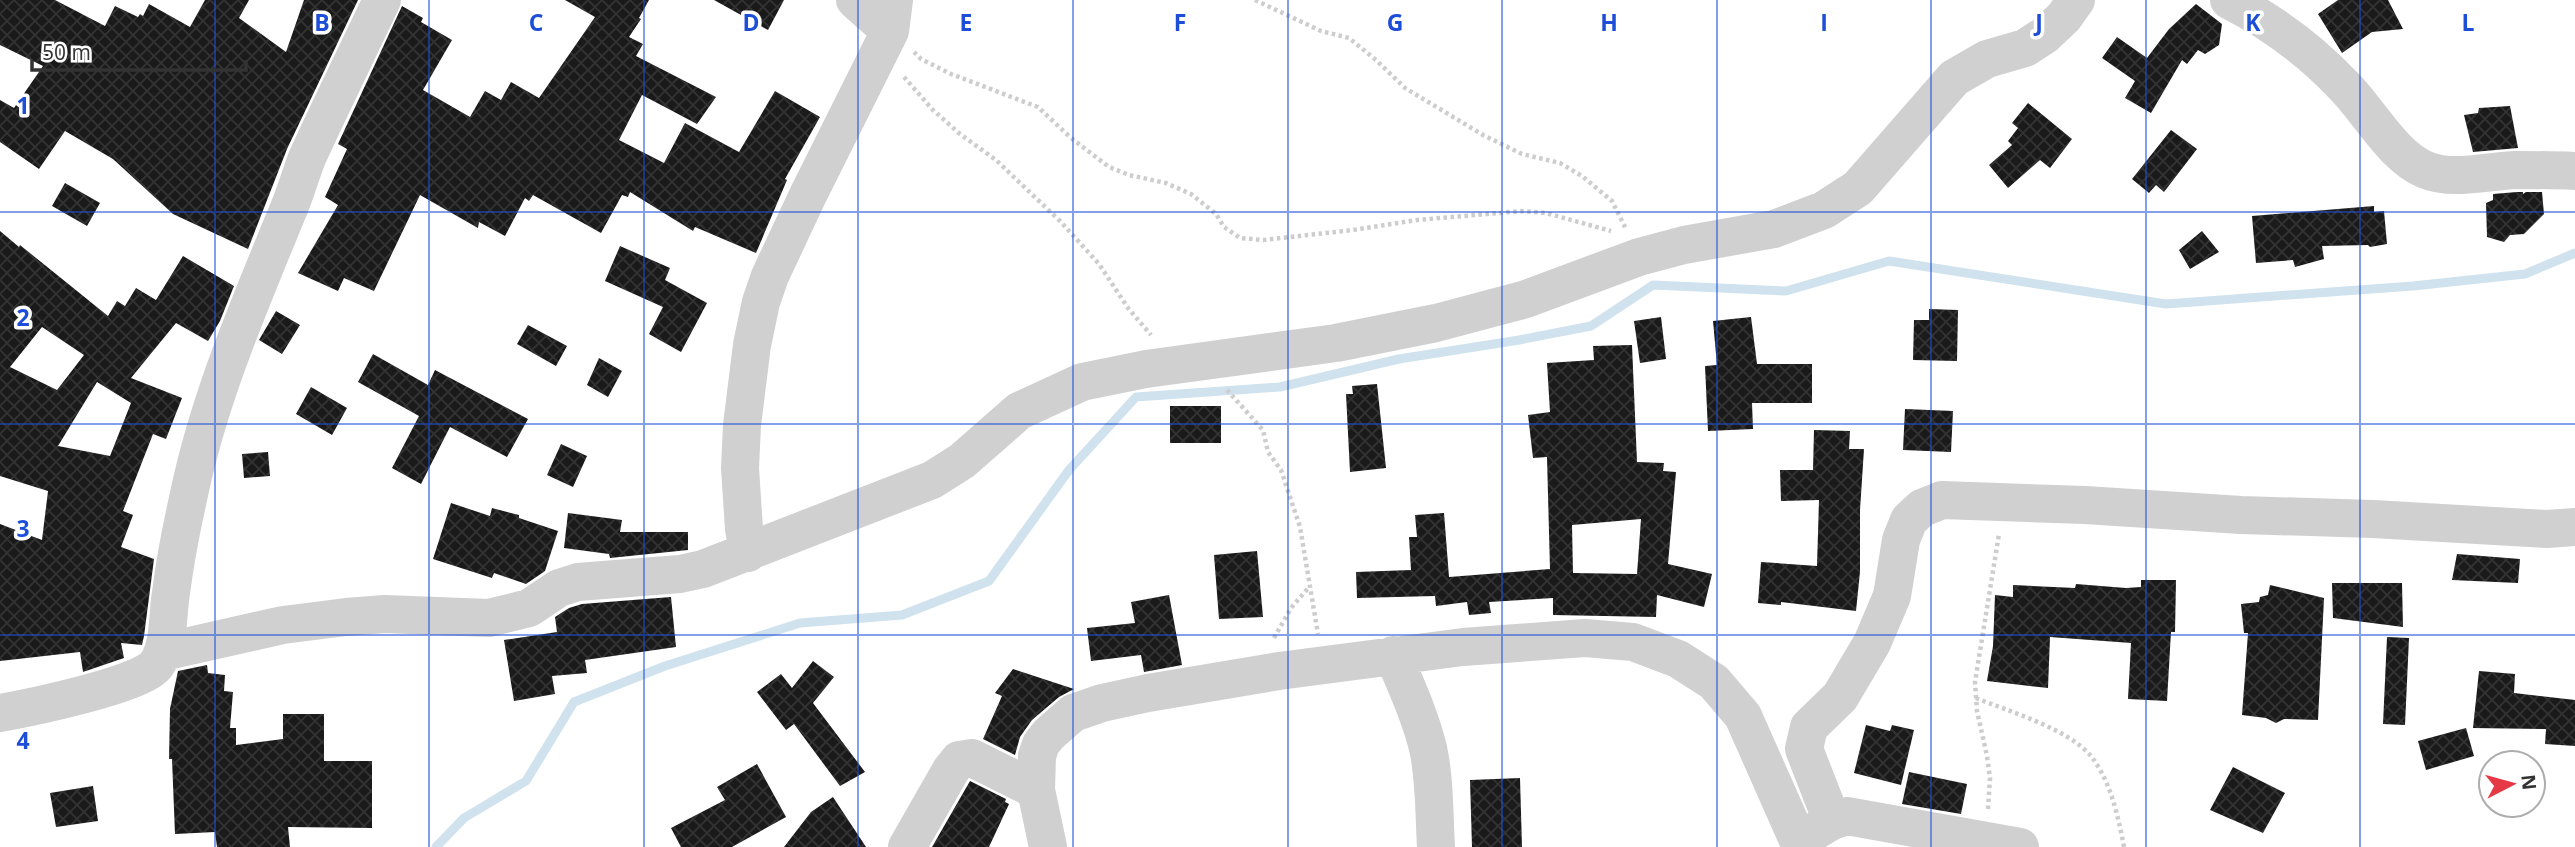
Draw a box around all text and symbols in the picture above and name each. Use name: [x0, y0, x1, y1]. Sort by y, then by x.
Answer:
text: B: [314, 6, 330, 38]
text: C: [529, 6, 543, 38]
text: D: [742, 6, 760, 38]
text: E: [960, 6, 972, 38]
text: F: [1174, 6, 1186, 38]
text: G: [1387, 6, 1403, 38]
text: H: [1600, 6, 1618, 38]
text: I: [1820, 6, 1828, 38]
text: J: [2033, 6, 2043, 38]
text: K: [2245, 6, 2261, 38]
text: L: [2462, 6, 2475, 38]
scale bar: [32, 28, 245, 72]
text: 50 m: [42, 38, 91, 66]
text: 1: [16, 89, 30, 121]
text: 2: [16, 301, 30, 333]
text: 3: [16, 512, 30, 544]
text: 4: [16, 724, 30, 756]
north arrow: [2477, 749, 2547, 819]
text: N: [2515, 773, 2543, 791]

